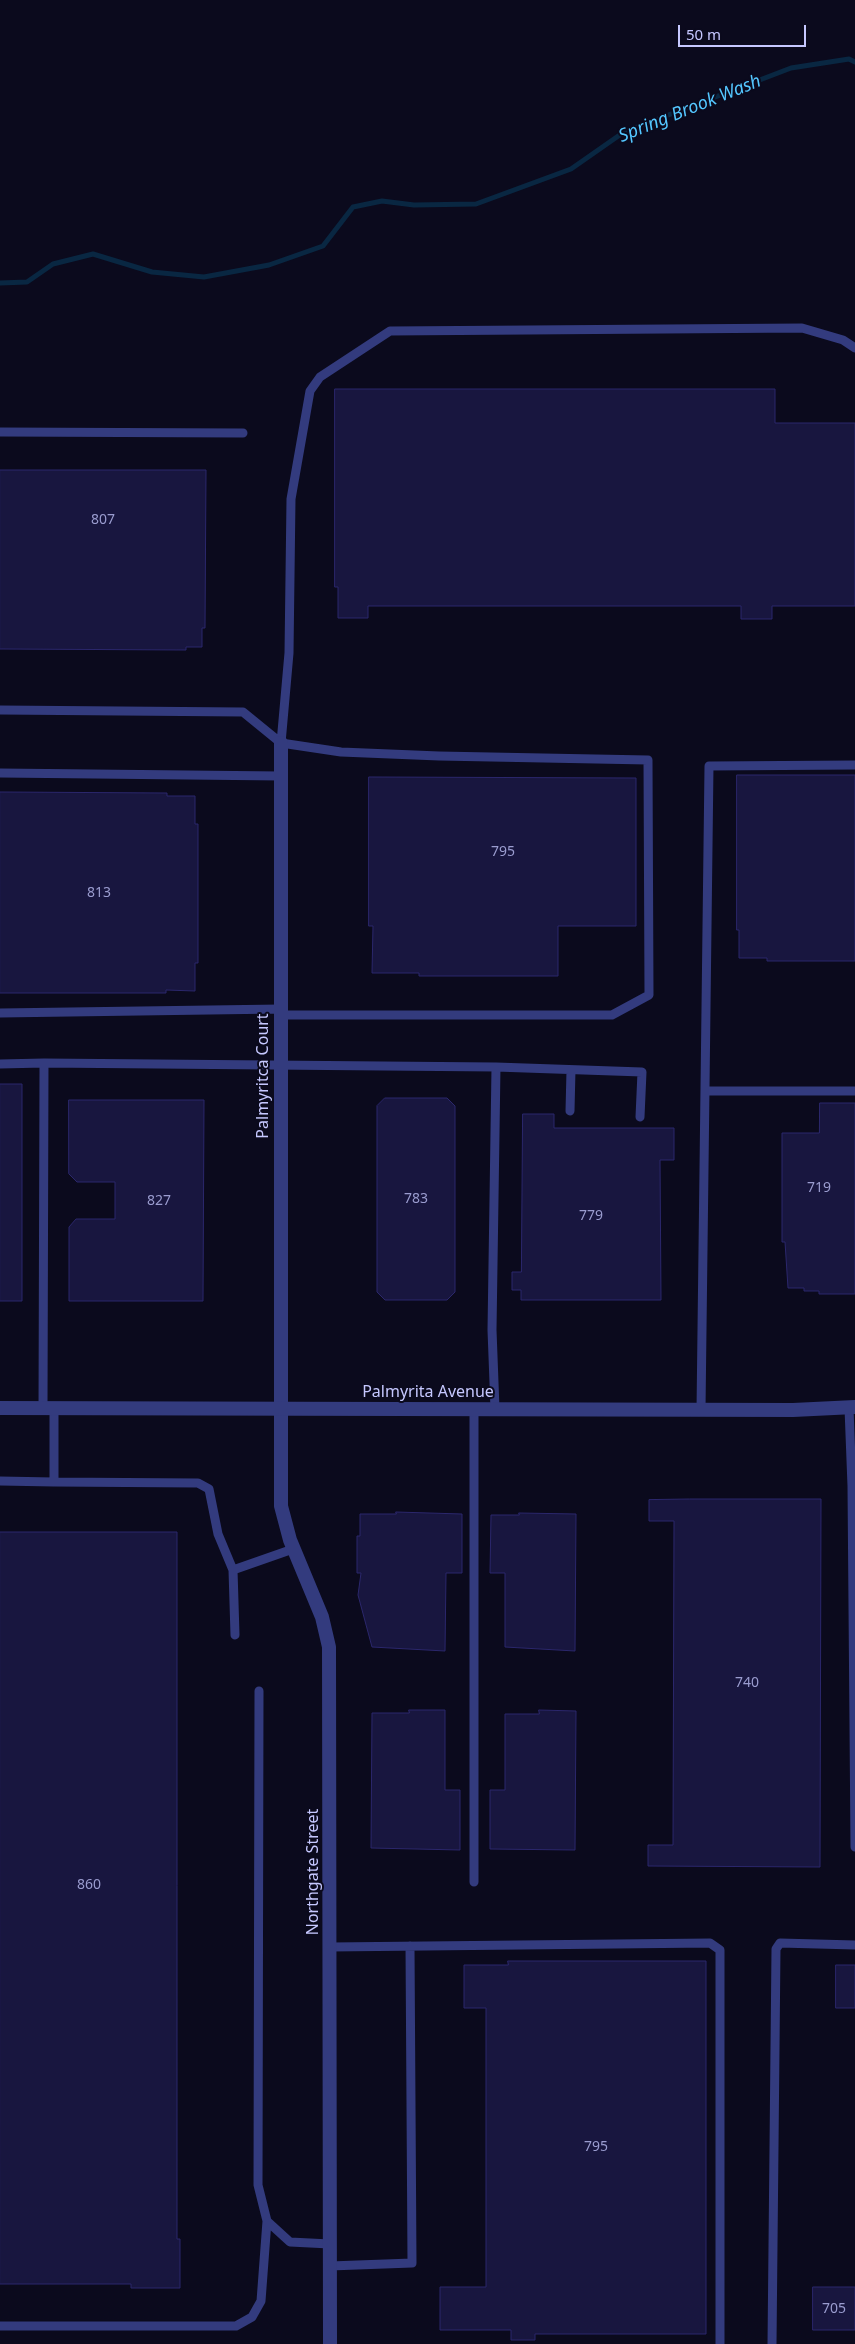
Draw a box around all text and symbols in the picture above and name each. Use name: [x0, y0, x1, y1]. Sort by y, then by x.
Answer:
scale bar: [680, 15, 808, 47]
text: 50 m: [686, 24, 721, 44]
water label: Spring Brook Wash: [616, 71, 764, 147]
house number: 807: [91, 512, 115, 528]
house number: 795: [491, 844, 515, 860]
house number: 813: [87, 885, 111, 901]
street label: Palmyritca Court: [253, 1013, 273, 1139]
house number: 719: [807, 1180, 831, 1196]
house number: 783: [404, 1191, 428, 1207]
house number: 827: [147, 1193, 171, 1209]
house number: 779: [579, 1208, 603, 1224]
street label: Palmyrita Avenue: [362, 1382, 494, 1402]
house number: 740: [735, 1675, 759, 1691]
street label: Northgate Street: [303, 1809, 323, 1935]
house number: 860: [77, 1877, 101, 1893]
house number: 795: [584, 2139, 608, 2155]
house number: 705: [822, 2301, 846, 2317]

